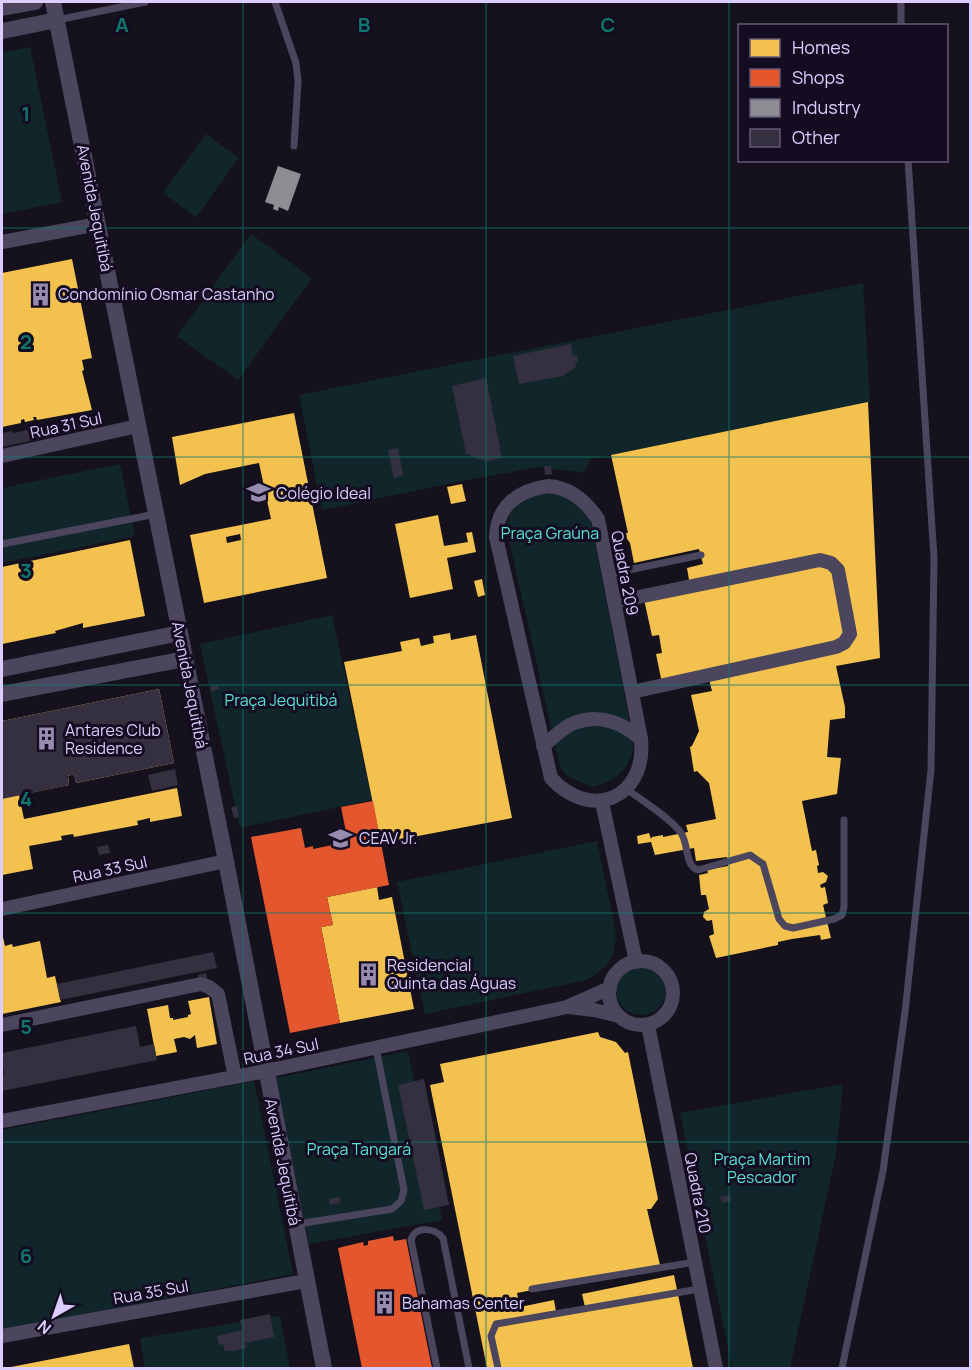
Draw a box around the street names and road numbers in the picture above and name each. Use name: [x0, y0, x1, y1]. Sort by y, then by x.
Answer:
street label: Avenida Jequitibá: [72, 142, 118, 274]
street label: Rua 31 Sul: [28, 407, 104, 443]
street label: Quadra 209: [606, 529, 644, 617]
street label: Avenida Jequitibá: [167, 619, 213, 751]
street label: Rua 33 Sul: [71, 850, 149, 888]
street label: Rua 34 Sul: [241, 1032, 321, 1070]
street label: Avenida Jequitibá: [260, 1096, 306, 1228]
street label: Quadra 210: [679, 1151, 717, 1235]
street label: Rua 35 Sul: [112, 1275, 190, 1309]

